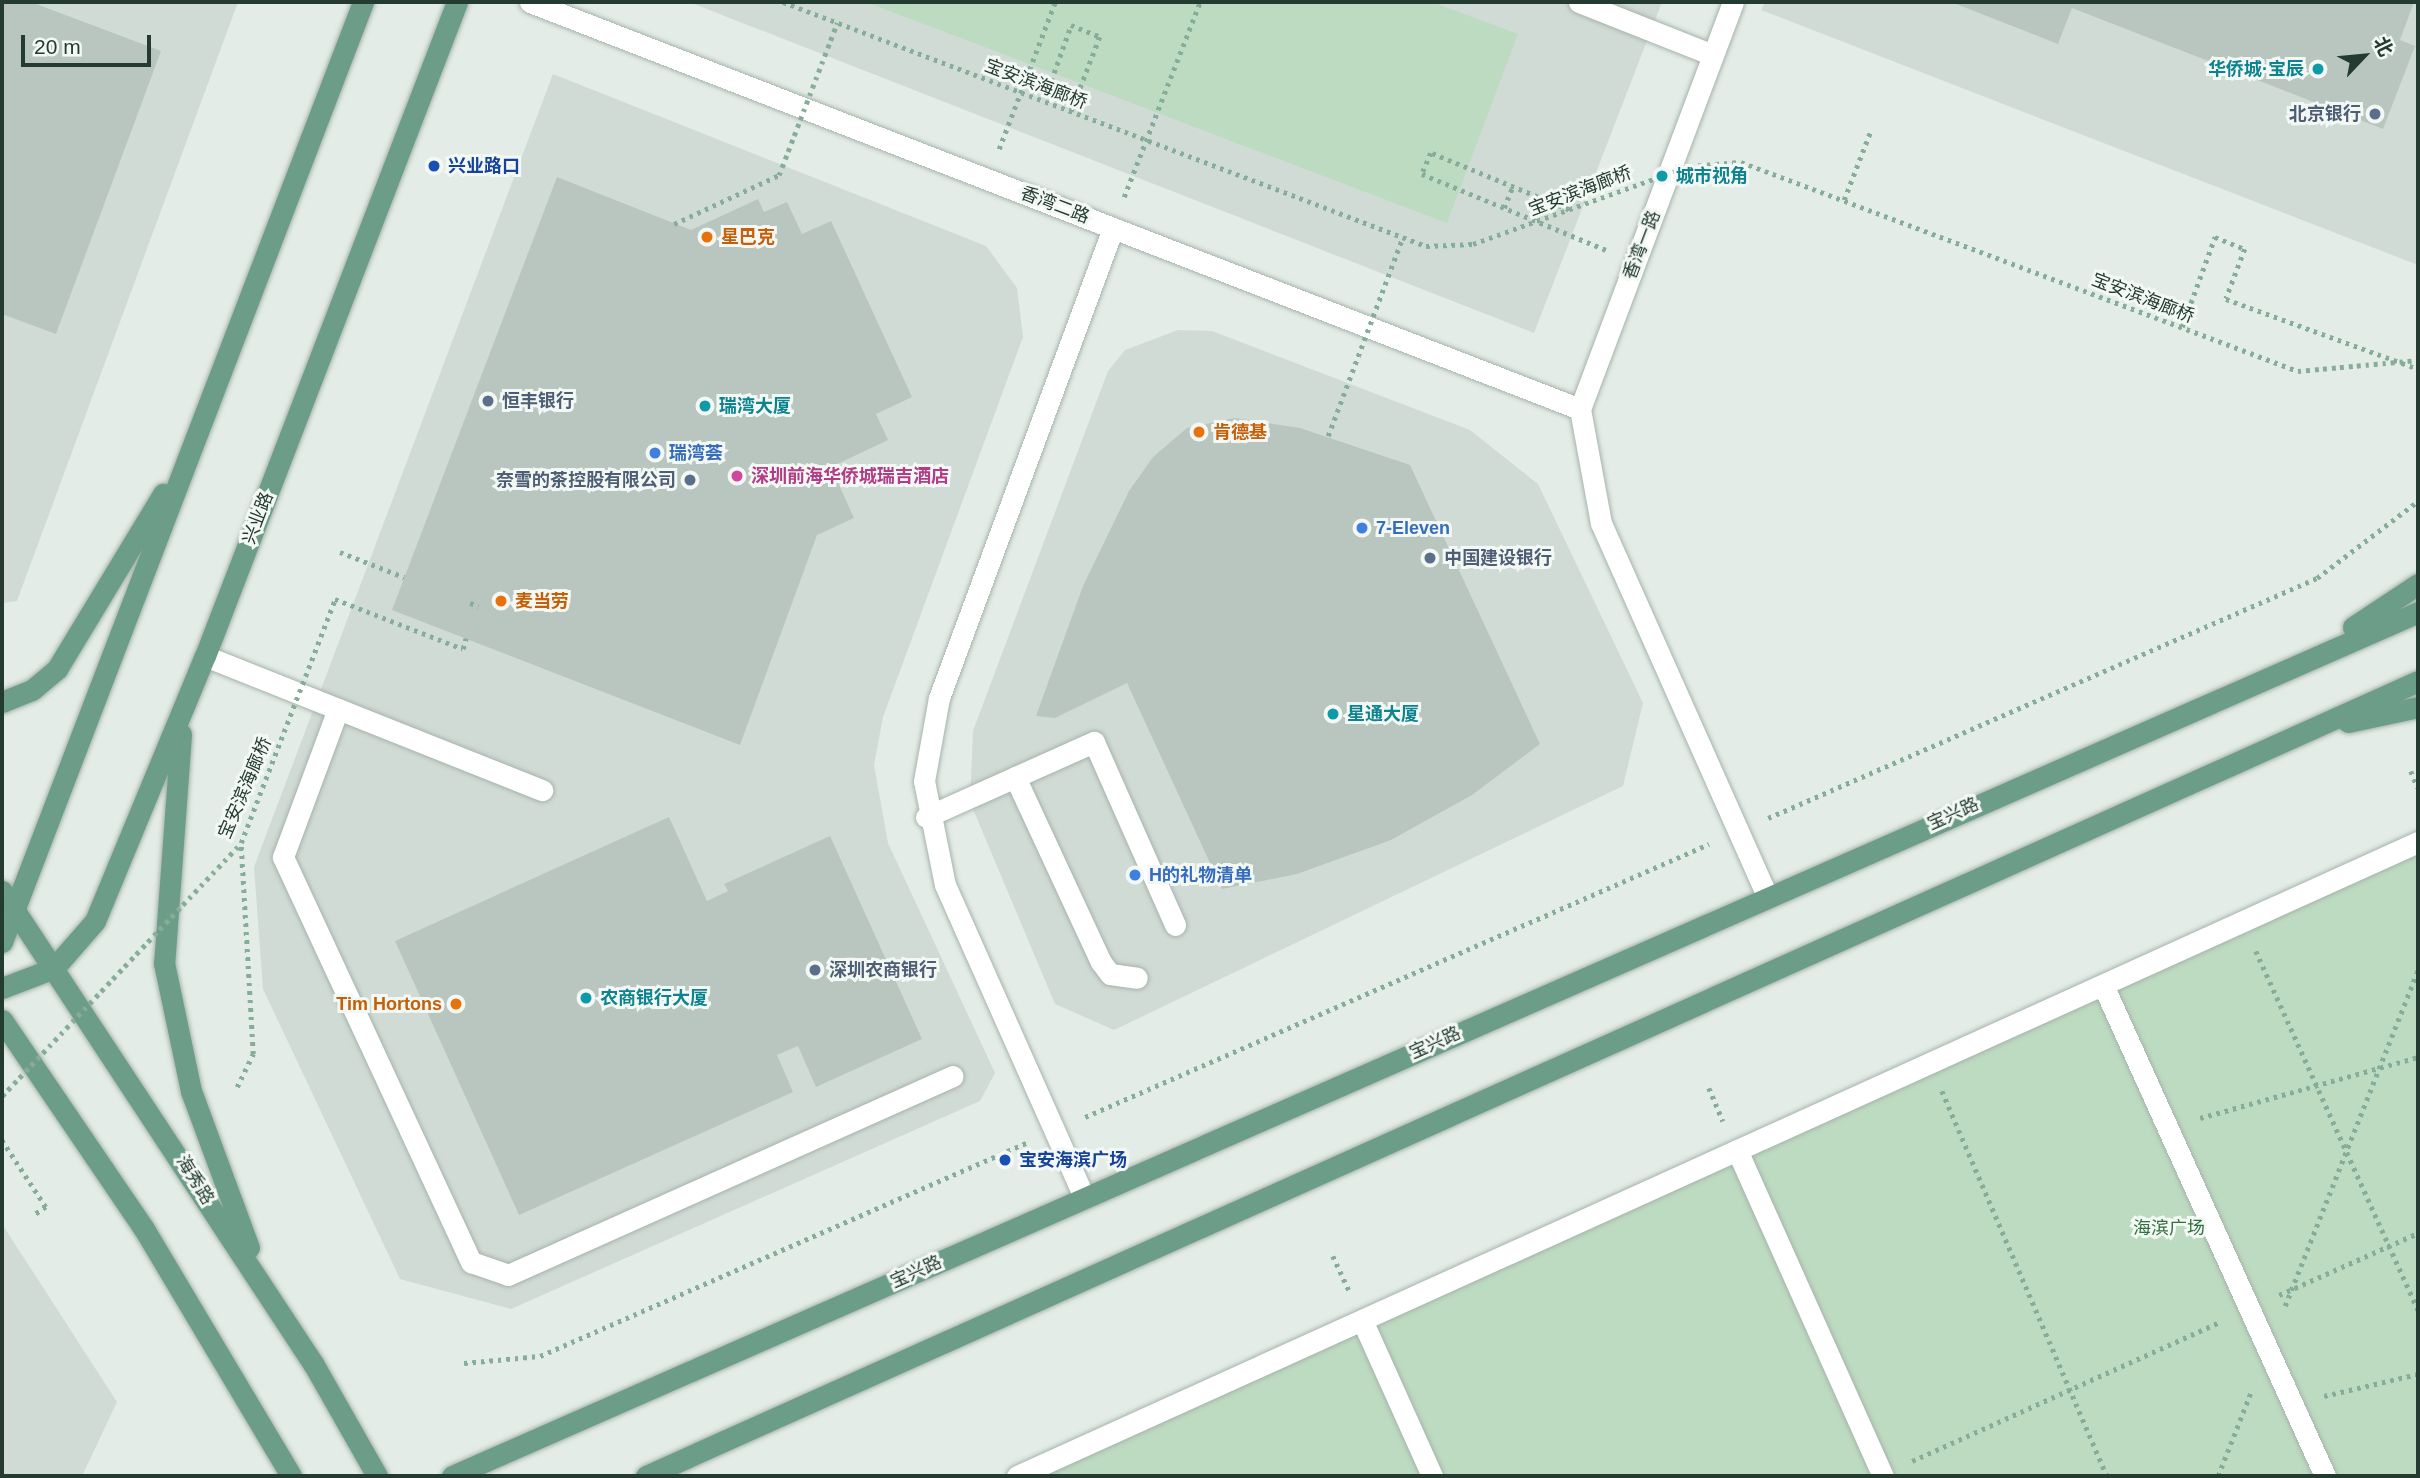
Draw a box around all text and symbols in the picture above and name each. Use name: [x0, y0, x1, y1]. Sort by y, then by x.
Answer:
scale bar: [24, 21, 154, 65]
north arrow: [2329, 21, 2399, 91]
text: 北: [2370, 33, 2397, 60]
text: 20 m: [34, 35, 81, 58]
street label: 宝安滨海廊桥: [982, 55, 1090, 113]
place label: 华侨城·宝辰: [2208, 58, 2304, 80]
marker: 华侨城·宝辰: [2310, 61, 2326, 77]
place label: 北京银行: [2289, 103, 2361, 125]
marker: 北京银行: [2367, 106, 2383, 122]
place label: 兴业路口: [448, 155, 520, 177]
marker: 兴业路口: [426, 158, 442, 174]
street label: 宝安滨海廊桥: [1526, 162, 1634, 220]
place label: 城市视角: [1676, 165, 1748, 187]
marker: 城市视角: [1654, 168, 1670, 184]
street label: 香湾二路: [1018, 182, 1092, 228]
street label: 香湾一路: [1619, 208, 1665, 282]
place label: 星巴克: [721, 226, 775, 248]
marker: 星巴克: [699, 229, 715, 245]
street label: 宝安滨海廊桥: [2089, 269, 2197, 327]
place label: 恒丰银行: [502, 390, 574, 412]
marker: 恒丰银行: [480, 393, 496, 409]
place label: 瑞湾大厦: [719, 395, 791, 417]
marker: 瑞湾大厦: [697, 398, 713, 414]
place label: 肯德基: [1213, 421, 1267, 443]
marker: 肯德基: [1191, 424, 1207, 440]
place label: 瑞湾荟: [669, 442, 723, 464]
marker: 瑞湾荟: [647, 445, 663, 461]
place label: 深圳前海华侨城瑞吉酒店: [751, 465, 949, 487]
marker: 深圳前海华侨城瑞吉酒店: [729, 468, 745, 484]
place label: 奈雪的茶控股有限公司: [496, 469, 676, 491]
marker: 奈雪的茶控股有限公司: [682, 472, 698, 488]
street label: 兴业路: [238, 489, 278, 547]
place label: 7-Eleven: [1376, 517, 1450, 539]
marker: 7-Eleven: [1354, 520, 1370, 536]
place label: 中国建设银行: [1444, 547, 1552, 569]
marker: 中国建设银行: [1422, 550, 1438, 566]
place label: 麦当劳: [515, 590, 569, 612]
marker: 麦当劳: [493, 593, 509, 609]
place label: 星通大厦: [1347, 703, 1419, 725]
marker: 星通大厦: [1325, 706, 1341, 722]
street label: 宝安滨海廊桥: [214, 734, 276, 842]
street label: 宝兴路: [1924, 793, 1982, 835]
place label: H的礼物清单: [1149, 864, 1252, 886]
marker: H的礼物清单: [1127, 867, 1143, 883]
place label: 深圳农商银行: [829, 959, 937, 981]
marker: 深圳农商银行: [807, 962, 823, 978]
place label: 农商银行大厦: [600, 987, 708, 1009]
marker: 农商银行大厦: [578, 990, 594, 1006]
place label: Tim Hortons: [336, 993, 442, 1015]
marker: Tim Hortons: [448, 996, 464, 1012]
street label: 宝兴路: [1406, 1022, 1464, 1064]
place label: 宝安海滨广场: [1019, 1149, 1127, 1171]
street label: 海秀路: [172, 1151, 218, 1209]
marker: 宝安海滨广场: [997, 1152, 1013, 1168]
park label: 海滨广场: [2133, 1217, 2205, 1239]
street label: 宝兴路: [887, 1251, 945, 1293]

